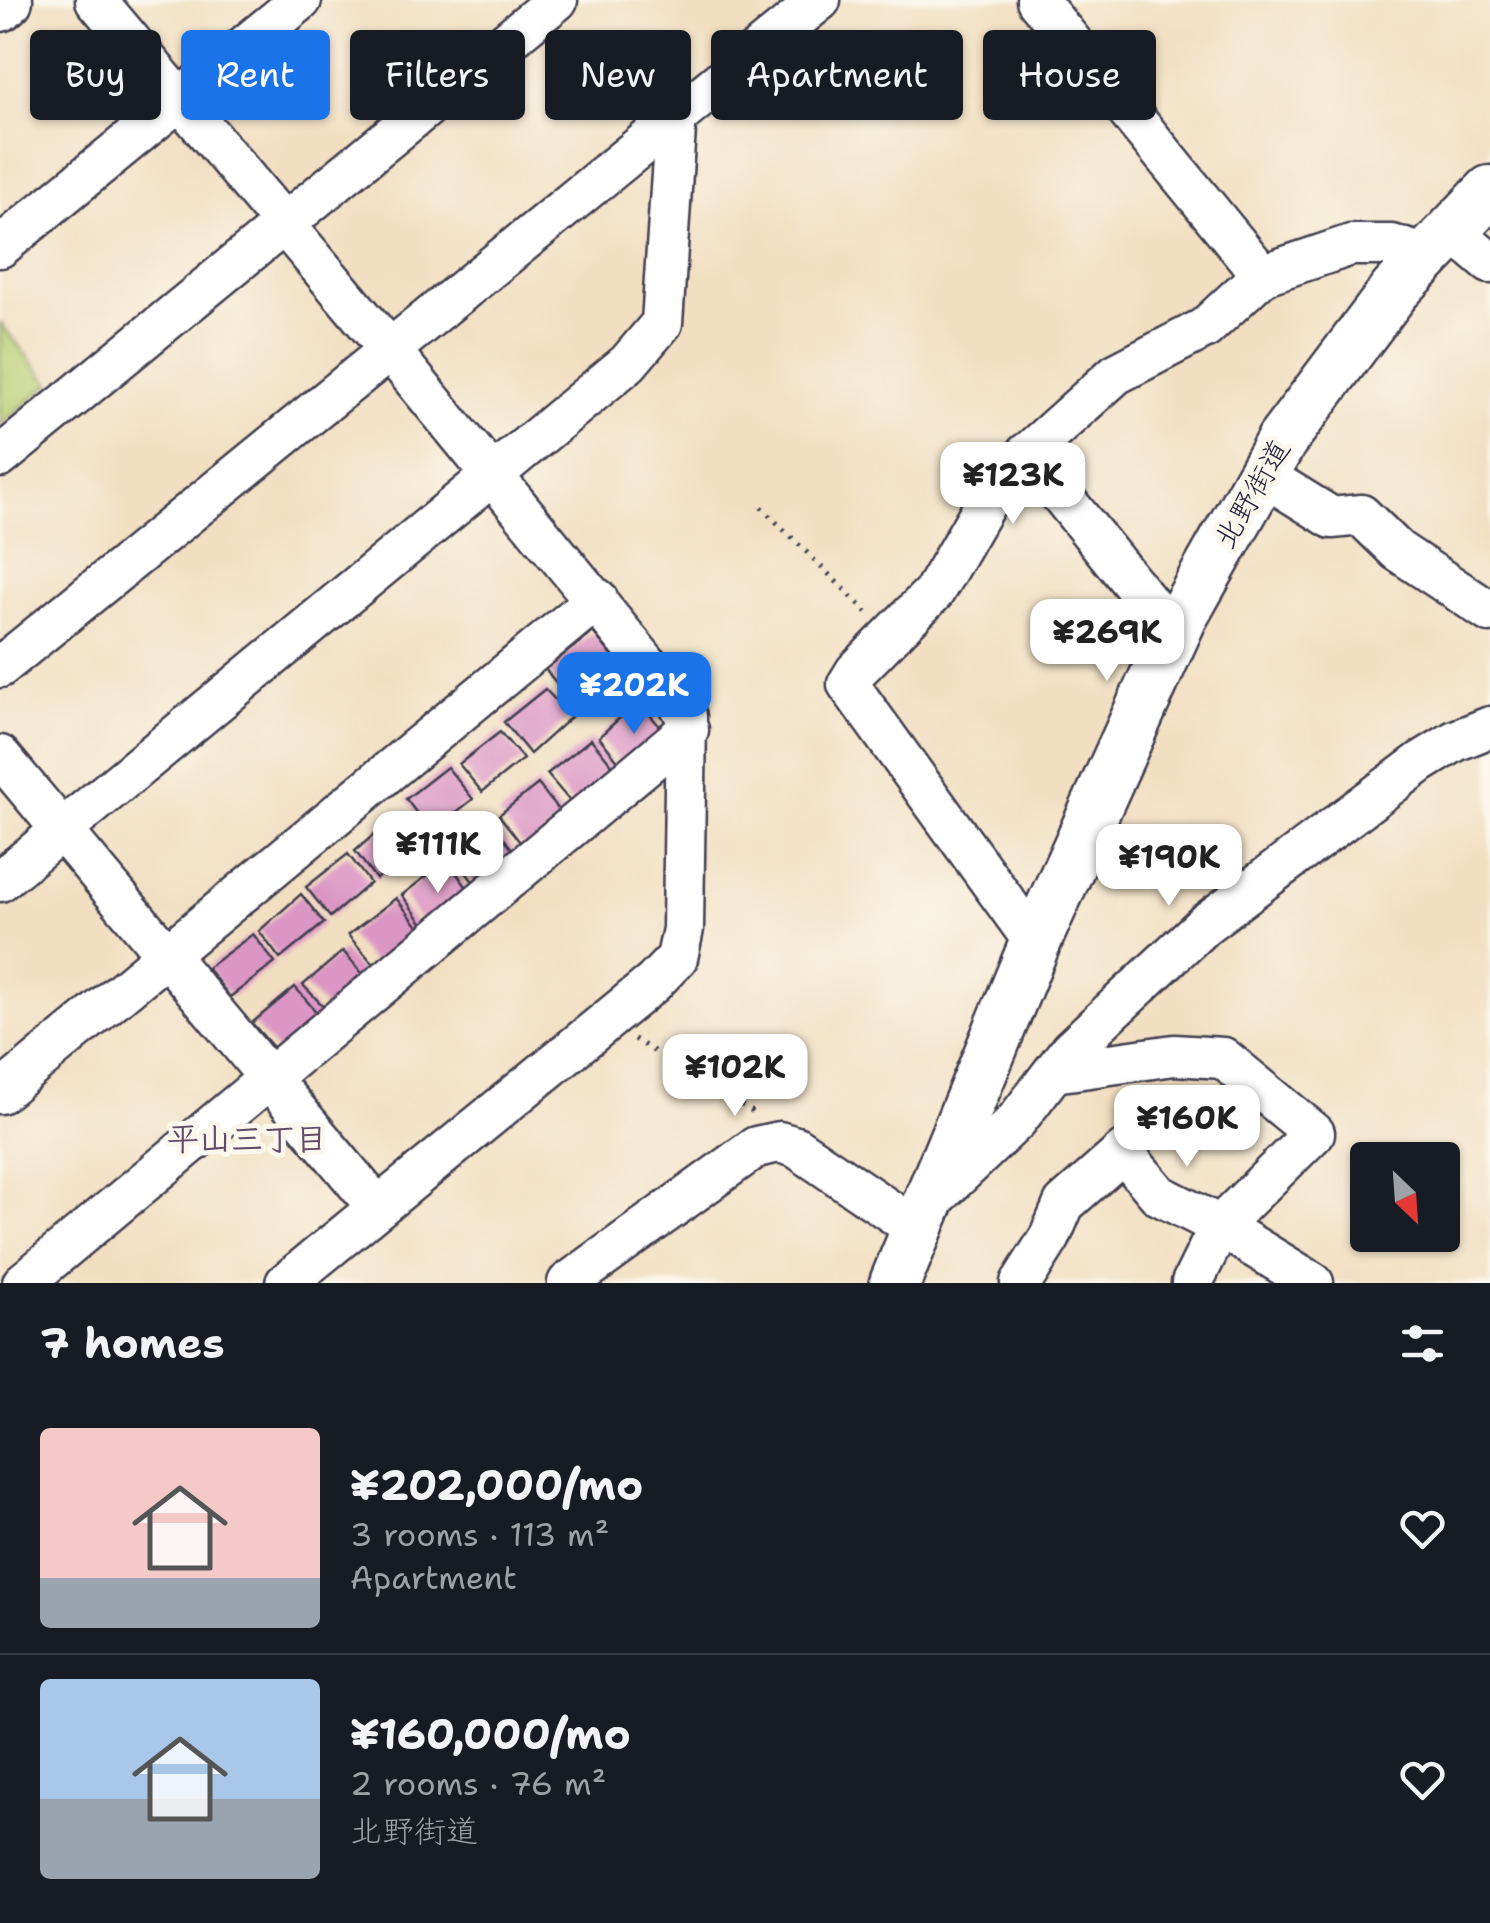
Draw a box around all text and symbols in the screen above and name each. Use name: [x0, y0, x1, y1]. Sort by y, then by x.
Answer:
chip: Buy: [30, 30, 161, 120]
chip: Rent: [181, 30, 330, 120]
chip: Filters: [350, 30, 525, 120]
chip: New: [545, 30, 691, 120]
chip: Apartment: [711, 30, 963, 120]
chip: House: [983, 30, 1156, 120]
street label: 北野街道: [1204, 432, 1299, 556]
pin: ¥123K: [943, 442, 1083, 527]
text: ¥123K: [962, 453, 1064, 496]
pin: ¥269K: [1037, 599, 1177, 684]
text: ¥269K: [1052, 610, 1162, 653]
pin: ¥202K: [564, 652, 704, 737]
text: ¥202K: [579, 663, 689, 706]
pin: ¥111K: [368, 811, 508, 896]
text: ¥111K: [395, 822, 481, 865]
pin: ¥190K: [1099, 824, 1239, 909]
text: ¥190K: [1118, 835, 1220, 878]
pin: ¥102K: [665, 1034, 805, 1119]
text: ¥102K: [685, 1045, 785, 1088]
pin: ¥160K: [1117, 1085, 1257, 1170]
text: ¥160K: [1136, 1096, 1238, 1139]
district label: 平山三丁目: [167, 1117, 327, 1160]
north arrow: [1350, 1142, 1460, 1252]
map controls: [1350, 1142, 1460, 1252]
text: 7 homes: [40, 1315, 225, 1371]
icon: filters: [1395, 1316, 1450, 1371]
text: ¥202,000/mo: [350, 1457, 643, 1513]
icon: home: [120, 1468, 240, 1588]
icon: heart: [1395, 1501, 1450, 1556]
text: 3 rooms · 113 m²: [350, 1513, 609, 1556]
text: Apartment: [350, 1556, 517, 1599]
text: ¥160,000/mo: [350, 1706, 631, 1762]
icon: home: [120, 1719, 240, 1839]
icon: heart: [1395, 1752, 1450, 1807]
text: 2 rooms · 76 m²: [350, 1762, 606, 1805]
text: 北野街道: [350, 1809, 478, 1852]

